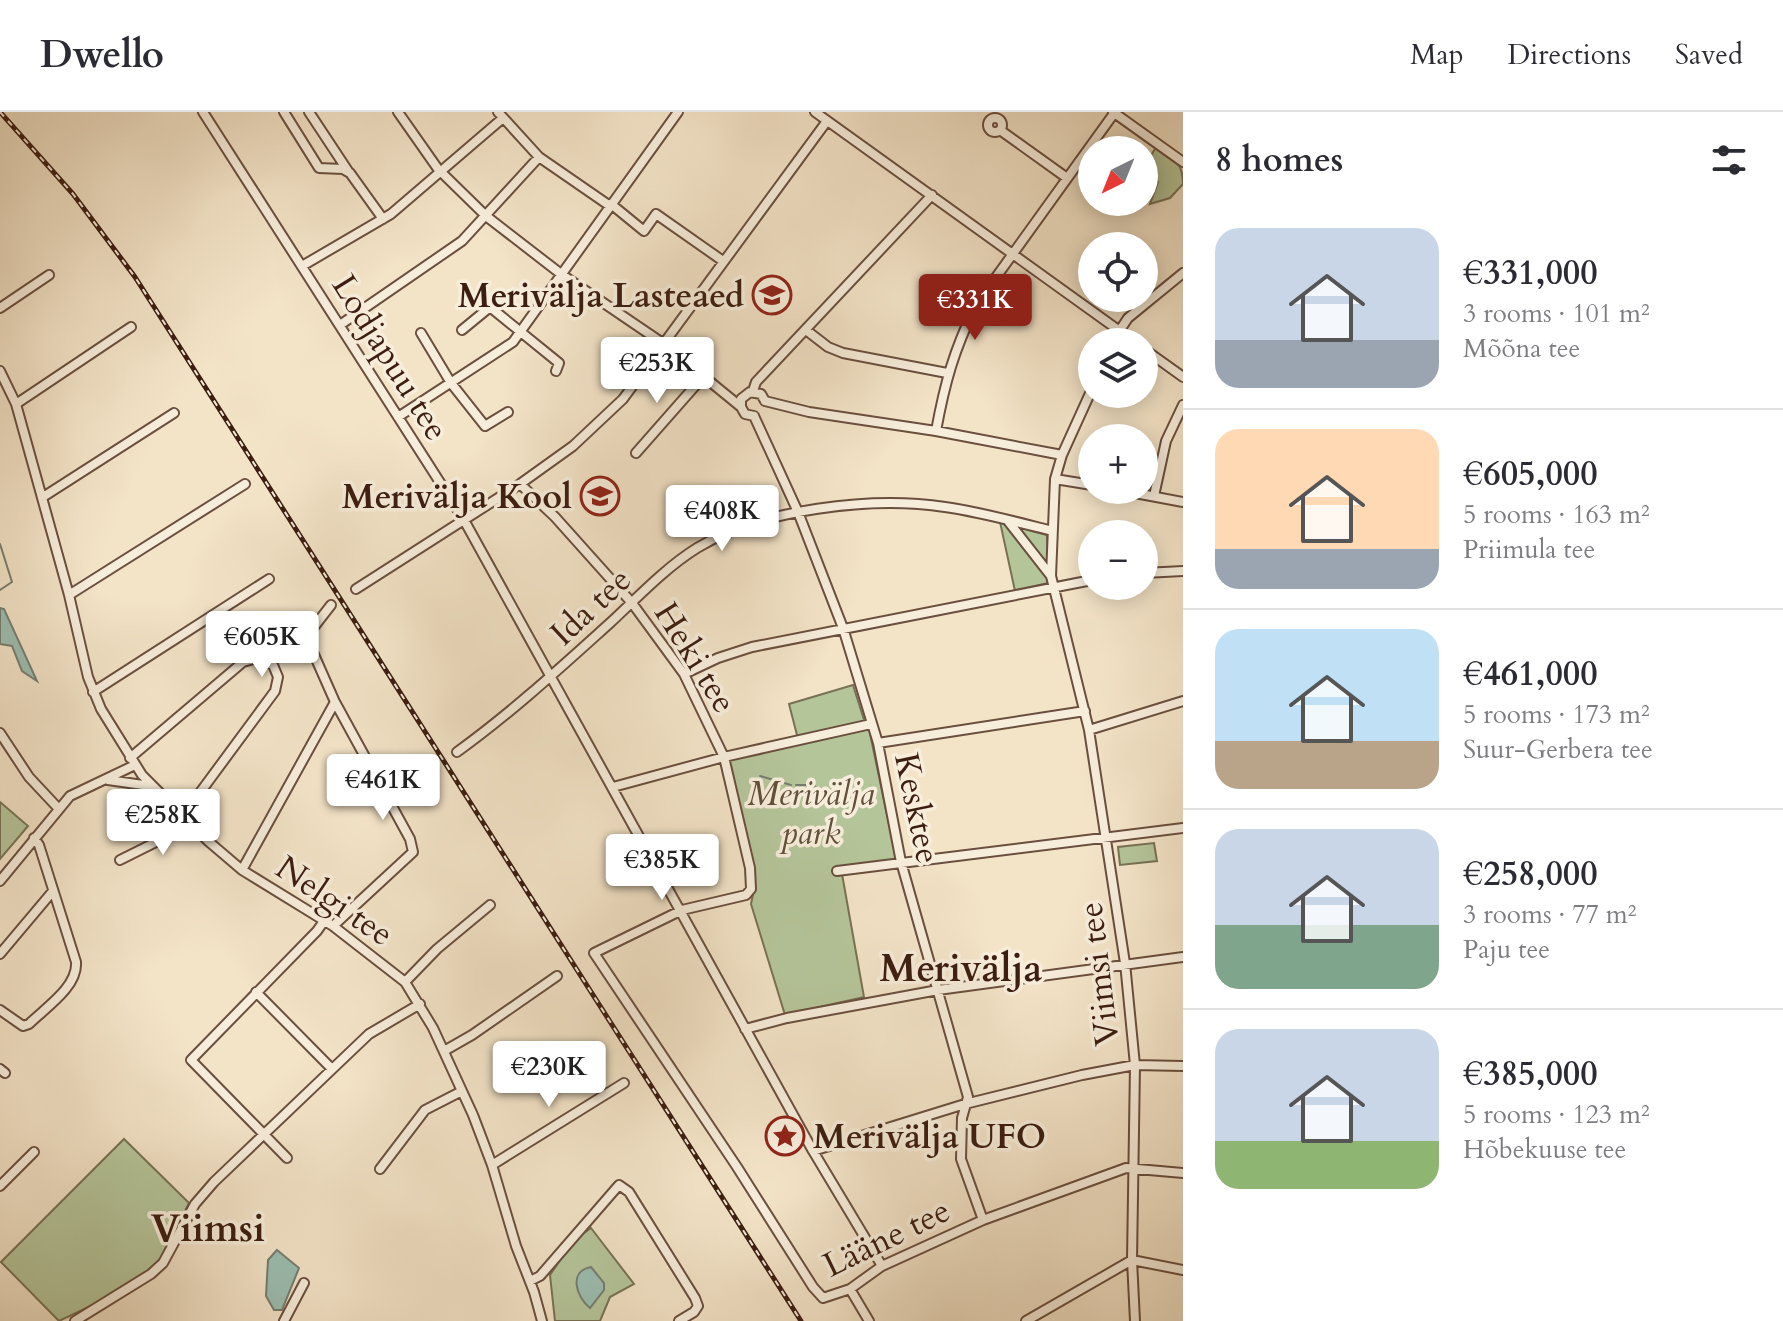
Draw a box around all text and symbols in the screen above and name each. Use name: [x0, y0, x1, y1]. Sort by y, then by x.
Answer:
text: Dwello: [40, 29, 164, 81]
text: Map: [1410, 36, 1464, 74]
text: Directions: [1508, 36, 1631, 74]
text: Saved: [1675, 36, 1743, 74]
north arrow: [1078, 136, 1158, 216]
map controls: [1078, 136, 1158, 600]
text: 8 homes: [1215, 137, 1343, 183]
icon: filters: [1707, 138, 1751, 182]
button: locate: [1078, 232, 1158, 312]
text: €331,000: [1463, 250, 1598, 296]
icon: home: [1279, 260, 1375, 356]
street label: Lodjapuu tee: [321, 266, 459, 449]
place label: Merivälja Lasteaed: [458, 273, 745, 319]
school or university icon: Merivälja Lasteaed: [751, 274, 793, 316]
pin: €331K: [919, 274, 1031, 342]
text: €331K: [937, 282, 1013, 317]
text: 3 rooms · 101 m²: [1463, 296, 1650, 331]
button: layers: [1078, 328, 1158, 408]
text: Mõõna tee: [1463, 331, 1580, 366]
pin: €253K: [601, 337, 713, 405]
text: €253K: [619, 345, 695, 380]
button: +: [1078, 424, 1158, 504]
text: €605,000: [1463, 451, 1598, 497]
icon: home: [1279, 461, 1375, 557]
place label: Merivälja Kool: [342, 474, 572, 520]
school or university icon: Merivälja Kool: [579, 475, 621, 517]
pin: €408K: [666, 485, 778, 553]
text: €408K: [684, 493, 760, 528]
text: 5 rooms · 163 m²: [1463, 497, 1650, 532]
button: −: [1078, 520, 1158, 600]
text: Priimula tee: [1463, 532, 1595, 567]
street label: Ida tee: [540, 557, 641, 656]
street label: Heki tee: [643, 593, 747, 722]
pin: €605K: [206, 611, 318, 679]
text: €605K: [224, 619, 300, 654]
text: €461,000: [1463, 651, 1598, 697]
icon: home: [1279, 661, 1375, 757]
text: 5 rooms · 173 m²: [1463, 697, 1650, 732]
text: Suur-Gerbera tee: [1463, 732, 1653, 767]
street label: Kesktee: [883, 749, 951, 868]
pin: €461K: [327, 754, 439, 822]
text: €461K: [345, 762, 421, 797]
park label: Merivälja park: [747, 771, 875, 856]
pin: €258K: [107, 789, 219, 857]
text: €258K: [125, 797, 201, 832]
pin: €385K: [606, 834, 718, 902]
text: €385K: [624, 842, 700, 877]
street label: Nelgi tee: [267, 845, 402, 957]
text: €258,000: [1463, 851, 1598, 897]
icon: home: [1279, 861, 1375, 957]
text: 3 rooms · 77 m²: [1463, 897, 1636, 932]
street label: Viimsi tee: [1067, 899, 1131, 1048]
text: Paju tee: [1463, 932, 1550, 967]
district label: Merivälja: [880, 943, 1043, 995]
pin: €230K: [493, 1041, 605, 1109]
text: €230K: [511, 1049, 587, 1084]
text: €385,000: [1463, 1051, 1598, 1097]
icon: home: [1279, 1061, 1375, 1157]
text: 5 rooms · 123 m²: [1463, 1097, 1650, 1132]
place label: Merivälja UFO: [813, 1114, 1046, 1160]
place icon: Merivälja UFO: [764, 1115, 806, 1157]
text: Hõbekuuse tee: [1463, 1132, 1626, 1167]
street label: Lääne tee: [815, 1187, 958, 1288]
district label: Viimsi: [151, 1203, 265, 1255]

